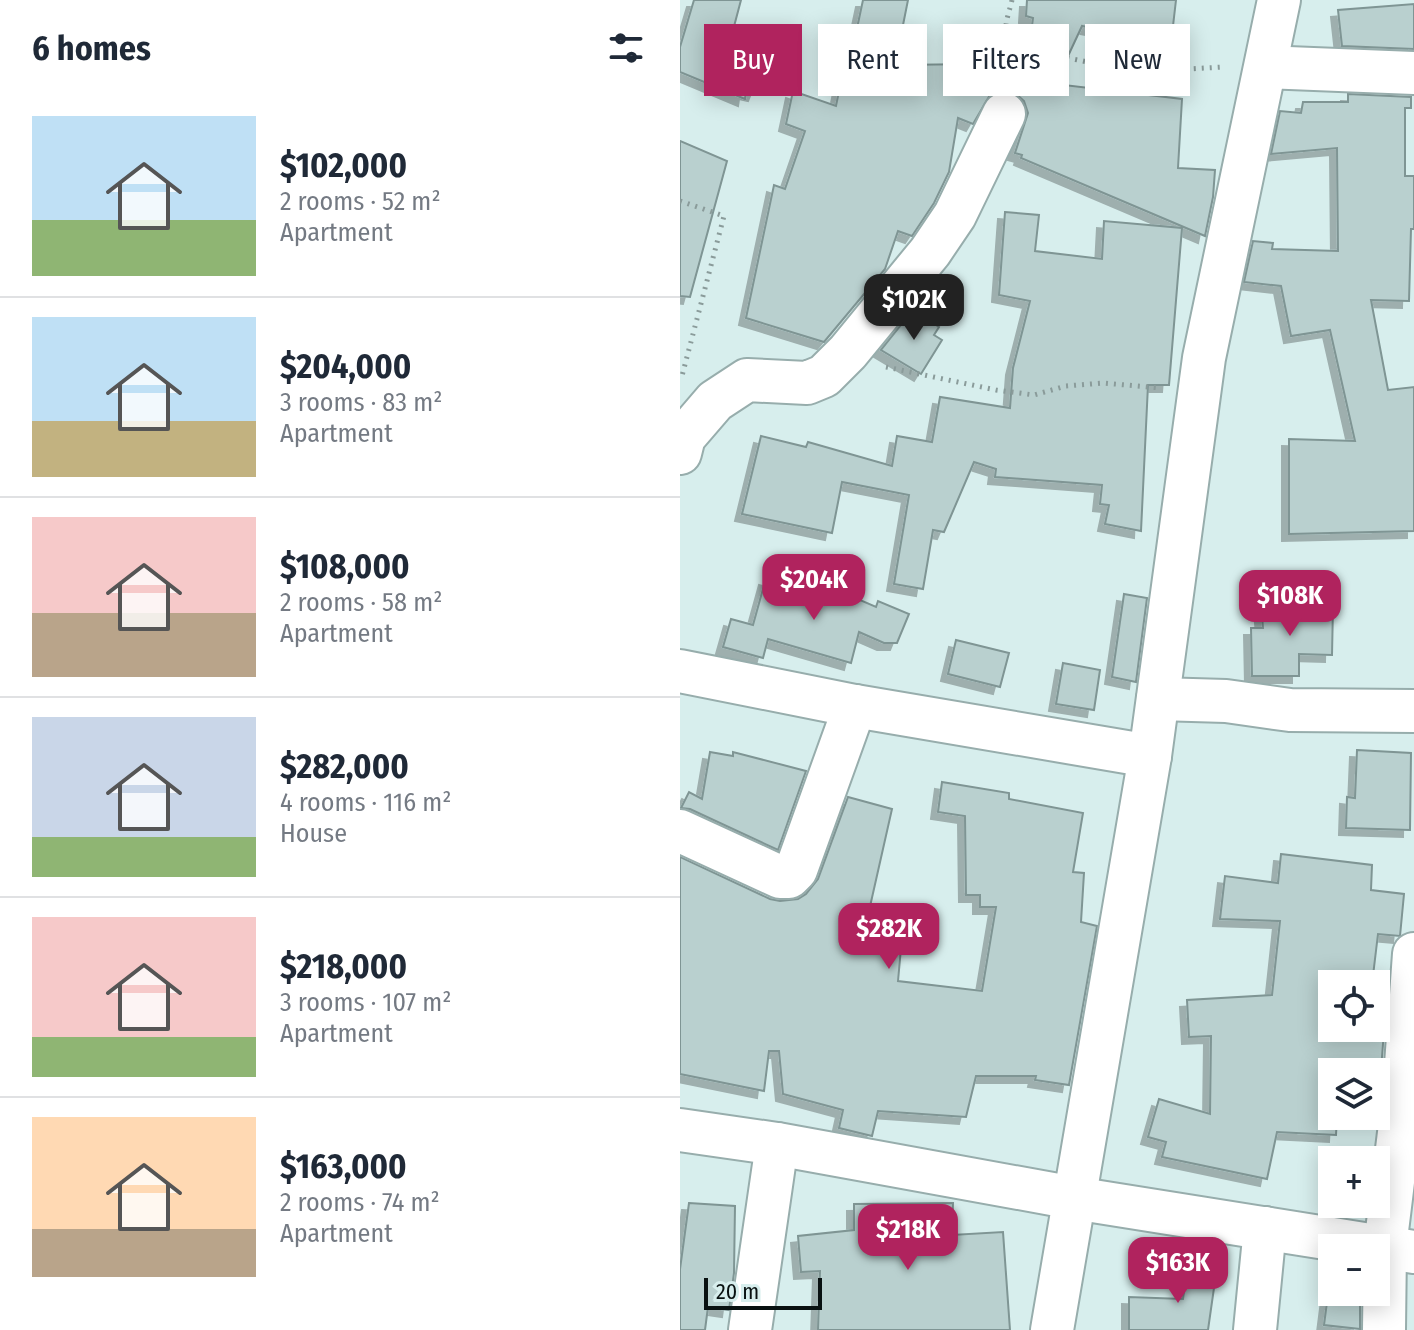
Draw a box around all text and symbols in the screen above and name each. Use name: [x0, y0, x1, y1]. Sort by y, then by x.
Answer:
chip: Buy: [704, 24, 802, 96]
chip: Rent: [818, 24, 927, 96]
chip: Filters: [943, 24, 1069, 96]
chip: New: [1085, 24, 1190, 96]
icon: filters: [604, 26, 648, 70]
text: 6 homes: [32, 28, 151, 69]
text: $102,000: [280, 145, 407, 186]
icon: home: [96, 148, 192, 244]
text: 2 rooms · 52 m²: [280, 186, 441, 217]
text: Apartment: [280, 217, 393, 248]
pin: $102K: [858, 274, 970, 342]
text: $102K: [882, 284, 946, 315]
text: $204,000: [280, 346, 411, 387]
icon: home: [96, 349, 192, 445]
text: 3 rooms · 83 m²: [280, 387, 442, 418]
text: Apartment: [280, 418, 393, 449]
text: $108,000: [280, 546, 410, 587]
icon: home: [96, 549, 192, 645]
pin: $204K: [758, 554, 870, 622]
text: $204K: [780, 564, 848, 595]
pin: $108K: [1234, 570, 1346, 638]
text: $108K: [1257, 580, 1323, 611]
text: 2 rooms · 58 m²: [280, 587, 442, 618]
text: Apartment: [280, 618, 393, 649]
text: $282,000: [280, 746, 409, 787]
icon: home: [96, 749, 192, 845]
text: 4 rooms · 116 m²: [280, 787, 451, 818]
text: House: [280, 818, 347, 849]
pin: $282K: [833, 903, 945, 971]
text: $282K: [856, 913, 922, 944]
text: $218,000: [280, 946, 407, 987]
icon: home: [96, 949, 192, 1045]
map controls: [1318, 970, 1390, 1306]
button: locate: [1318, 970, 1390, 1042]
text: 3 rooms · 107 m²: [280, 987, 452, 1018]
text: Apartment: [280, 1018, 393, 1049]
button: layers: [1318, 1058, 1390, 1130]
text: $163,000: [280, 1146, 407, 1187]
button: +: [1318, 1146, 1390, 1218]
icon: home: [96, 1149, 192, 1245]
text: 2 rooms · 74 m²: [280, 1187, 440, 1218]
pin: $218K: [852, 1204, 964, 1272]
text: $218K: [876, 1214, 940, 1245]
text: Apartment: [280, 1218, 393, 1249]
button: −: [1318, 1234, 1390, 1306]
pin: $163K: [1122, 1237, 1234, 1305]
text: $163K: [1146, 1247, 1210, 1278]
scale bar: [704, 1274, 822, 1310]
text: 20 m: [716, 1278, 759, 1305]

